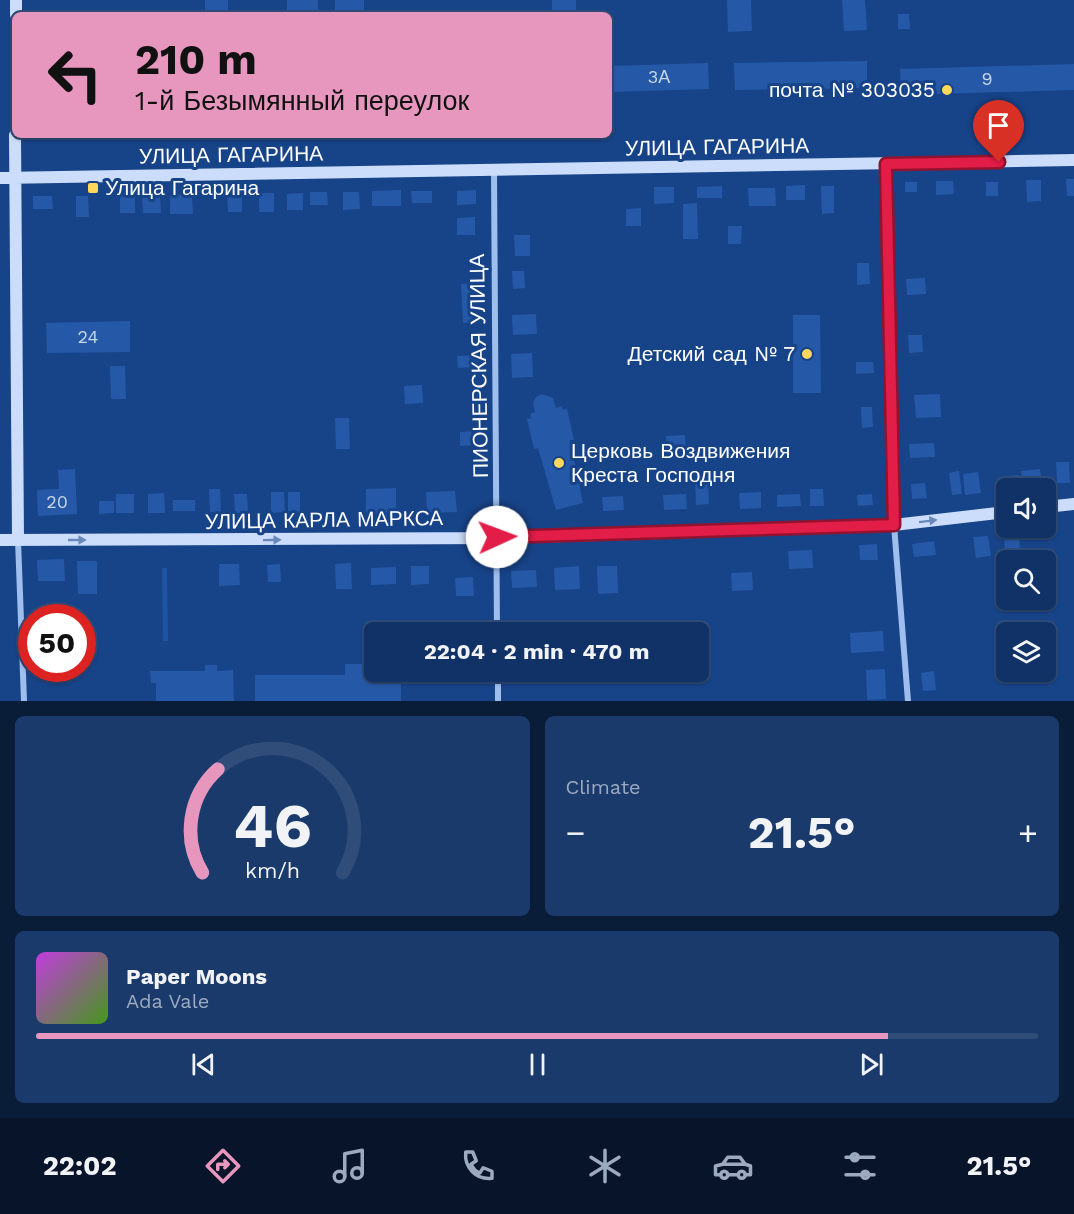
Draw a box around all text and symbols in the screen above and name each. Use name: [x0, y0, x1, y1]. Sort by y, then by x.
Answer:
text: 210 m: [135, 35, 257, 84]
icon: left: [36, 36, 114, 114]
house number: 3А: [648, 66, 670, 87]
house number: 9: [981, 68, 993, 89]
place label: почта № 303035: [769, 77, 935, 102]
marker: почта № 303035: [940, 83, 954, 97]
text: 1-й Безымянный переулок: [135, 85, 469, 117]
pin: [973, 100, 1024, 162]
icon: arrive: [982, 109, 1015, 142]
street label: УЛИЦА ГАГАРИНА: [625, 132, 809, 161]
street label: УЛИЦА ГАГАРИНА: [139, 140, 323, 169]
place label: Улица Гагарина: [105, 175, 260, 200]
marker: Улица Гагарина: [86, 181, 100, 195]
street label: ПИОНЕРСКАЯ УЛИЦА: [464, 254, 493, 478]
house number: 24: [78, 326, 98, 347]
place label: Детский сад № 7: [627, 341, 795, 366]
marker: Детский сад № 7: [800, 347, 814, 361]
place label: Церковь Воздвижения Креста Господня: [571, 438, 790, 487]
marker: Церковь Воздвижения Креста Господня: [552, 456, 566, 470]
map controls: [996, 478, 1056, 682]
button: sound: [996, 478, 1056, 538]
house number: 20: [46, 491, 68, 512]
street label: УЛИЦА КАРЛА МАРКСА: [205, 505, 443, 534]
position arrow: [465, 505, 529, 569]
one-way arrow: [919, 516, 938, 525]
one-way arrow: [67, 535, 86, 545]
one-way arrow: [262, 535, 281, 545]
button: search: [996, 550, 1056, 610]
speed limit sign: 50: [18, 604, 96, 682]
button: layers: [996, 622, 1056, 682]
text: 22:04 · 2 min · 470 m: [424, 639, 649, 664]
text: Climate: [566, 775, 641, 799]
text: 46: [233, 789, 312, 862]
text: 21.5°: [748, 806, 856, 859]
text: −: [566, 813, 585, 852]
text: +: [1018, 813, 1038, 852]
text: km/h: [245, 858, 300, 883]
text: Paper Moons: [126, 964, 267, 989]
text: Ada Vale: [126, 989, 209, 1013]
icon: previous: [187, 1048, 220, 1081]
icon: pause: [521, 1048, 554, 1081]
icon: next: [855, 1048, 888, 1081]
icon: directions: [202, 1145, 244, 1187]
icon: music: [329, 1145, 371, 1187]
icon: phone: [457, 1145, 499, 1187]
icon: climate: [584, 1145, 626, 1187]
icon: car: [712, 1145, 754, 1187]
icon: filters: [839, 1145, 881, 1187]
text: 22:02: [43, 1150, 117, 1182]
text: 21.5°: [967, 1150, 1031, 1182]

